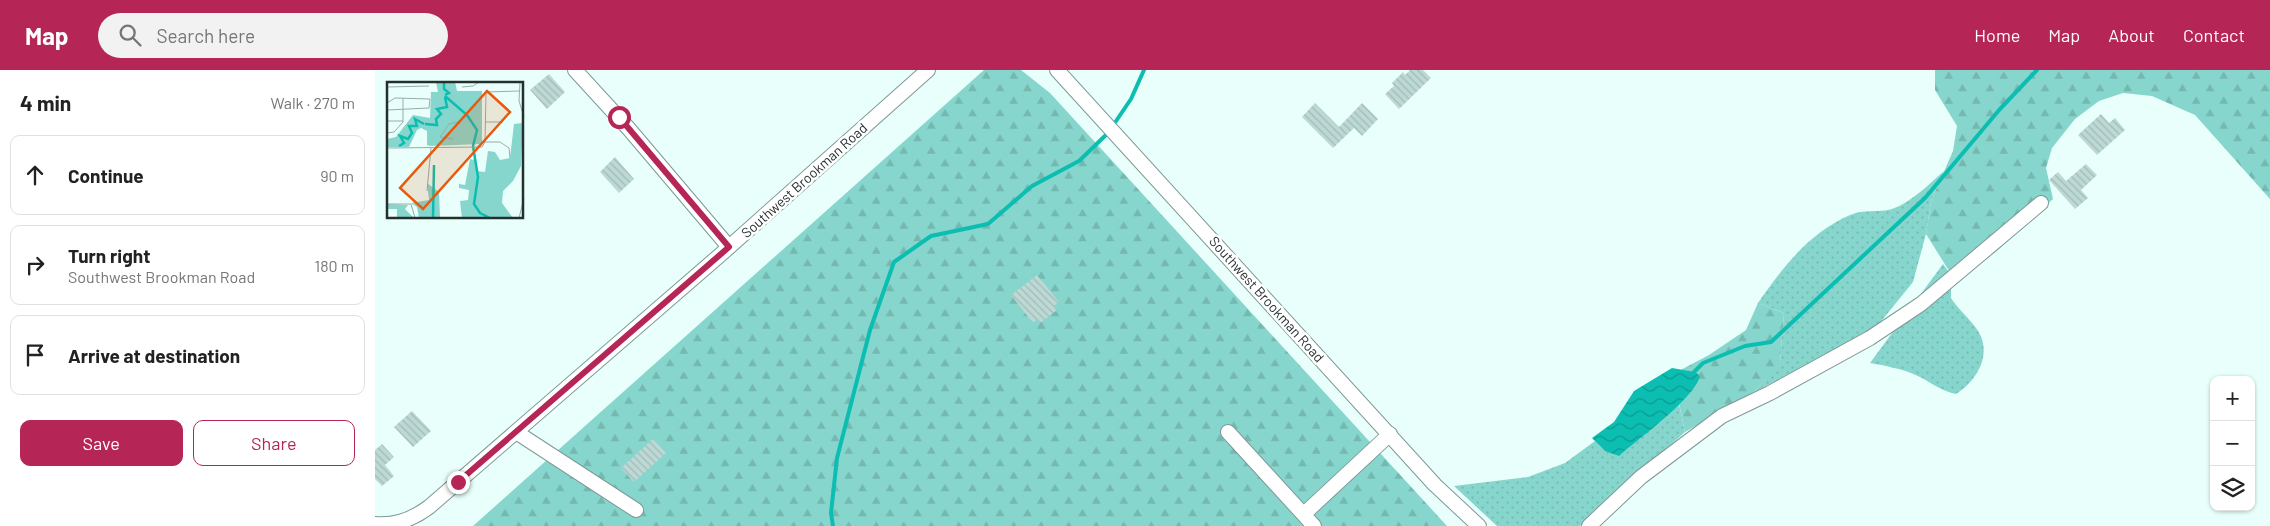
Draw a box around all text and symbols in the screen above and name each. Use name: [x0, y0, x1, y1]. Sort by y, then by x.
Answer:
search box: [98, 13, 448, 58]
text: Map: [25, 21, 68, 50]
icon: search: [116, 21, 144, 49]
text: Search here: [156, 24, 255, 47]
text: Home: [1974, 24, 2020, 46]
text: Map: [2048, 24, 2080, 46]
text: About: [2108, 24, 2155, 46]
text: Contact: [2183, 24, 2245, 46]
inset map: [387, 82, 524, 219]
text: 4 min: [20, 90, 71, 115]
text: Walk · 270 m: [270, 93, 355, 112]
route start: [608, 106, 631, 129]
street label: Southwest Brookman Road: [737, 119, 871, 241]
icon: ahead: [21, 161, 49, 189]
text: Continue: [68, 164, 144, 187]
text: 90 m: [320, 166, 354, 185]
street label: Southwest Brookman Road: [1206, 232, 1328, 366]
text: Turn right: [68, 244, 150, 267]
icon: right: [21, 251, 49, 279]
text: 180 m: [315, 256, 354, 275]
text: Southwest Brookman Road: [68, 267, 255, 286]
icon: arrive: [21, 341, 49, 369]
text: Arrive at destination: [68, 344, 240, 367]
map controls: [2210, 376, 2255, 511]
button: +: [2210, 376, 2255, 421]
button: Save: [20, 420, 183, 466]
button: Share: [193, 420, 355, 466]
button: −: [2210, 421, 2255, 466]
button: layers: [2210, 466, 2255, 511]
route end: [447, 471, 470, 494]

